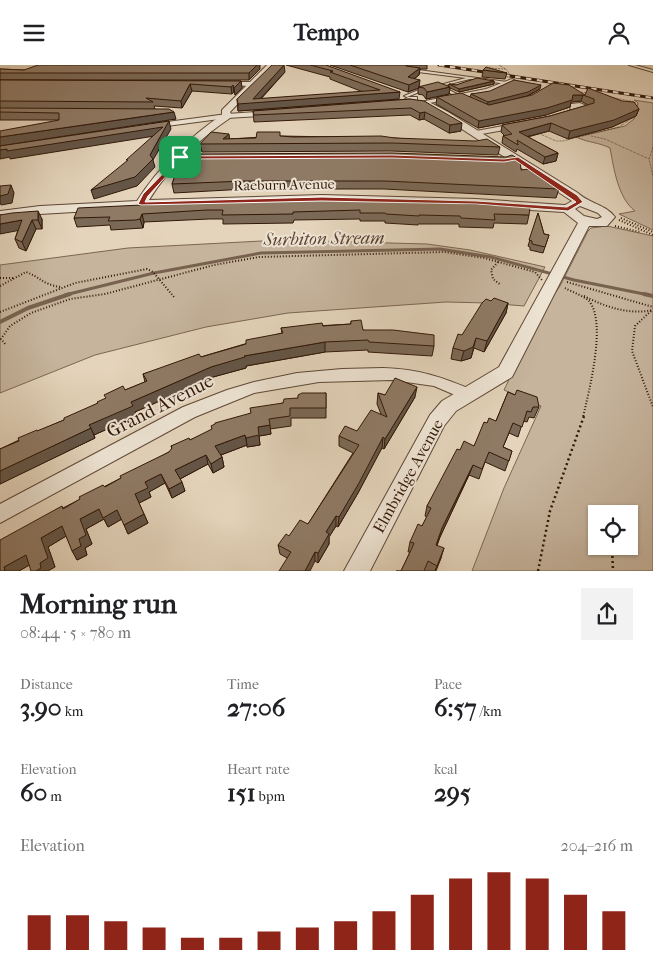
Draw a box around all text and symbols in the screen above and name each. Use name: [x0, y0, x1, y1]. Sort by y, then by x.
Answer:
icon: menu: [20, 19, 48, 47]
icon: person: [605, 19, 633, 47]
text: Tempo: [294, 20, 359, 46]
pin: [159, 136, 201, 178]
icon: arrive: [166, 143, 194, 171]
street label: Raeburn Avenue: [233, 176, 335, 194]
water label: Surbiton Stream: [262, 227, 385, 251]
street label: Grand Avenue: [103, 370, 217, 442]
street label: Elmbridge Avenue: [369, 416, 447, 536]
map controls: [588, 505, 638, 555]
button: locate: [588, 505, 638, 555]
text: Morning run: [20, 587, 177, 620]
button: share: [581, 588, 633, 640]
text: 08:44 · 5 × 780 m: [20, 623, 131, 642]
text: Distance: [20, 676, 73, 693]
text: Time: [227, 676, 259, 693]
text: Pace: [434, 676, 462, 693]
text: 3.90: [20, 693, 62, 722]
text: 27:06: [227, 693, 285, 722]
text: 6:57: [434, 693, 476, 722]
text: km: [62, 703, 84, 720]
text: /km: [476, 703, 502, 720]
text: Elevation: [20, 761, 77, 778]
text: Heart rate: [227, 761, 290, 778]
text: kcal: [434, 761, 458, 778]
text: 60: [20, 778, 47, 807]
text: 151: [227, 778, 256, 807]
text: 295: [434, 778, 471, 807]
text: m: [47, 788, 62, 805]
text: bpm: [256, 788, 285, 805]
text: Elevation: [20, 836, 85, 855]
text: 204–216 m: [560, 836, 633, 855]

